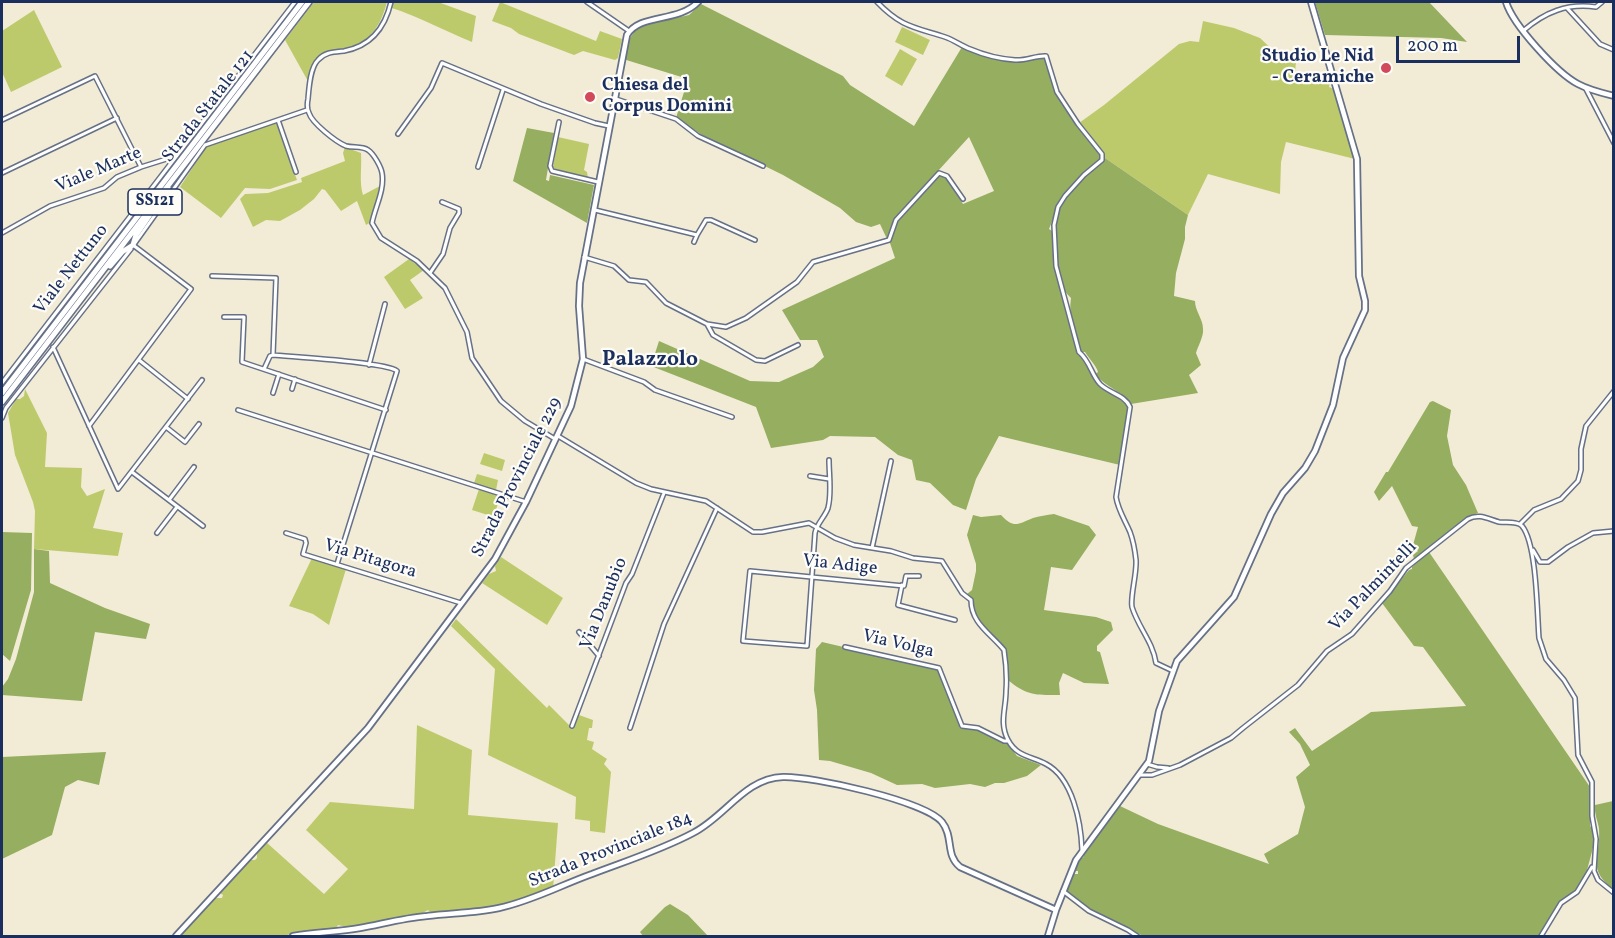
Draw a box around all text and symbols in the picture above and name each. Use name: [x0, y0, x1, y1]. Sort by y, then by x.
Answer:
scale bar: [1399, 24, 1524, 62]
text: 200 m: [1407, 34, 1458, 59]
street label: Strada Statale 121: [158, 46, 260, 168]
place label: Studio Le Nid - Ceramiche: [1262, 47, 1374, 90]
marker: Studio Le Nid - Ceramiche: [1379, 61, 1393, 75]
place label: Chiesa del Corpus Domini: [602, 76, 732, 118]
marker: Chiesa del Corpus Domini: [583, 90, 597, 104]
street label: Viale Marte: [53, 143, 145, 199]
road number: SS121: [128, 189, 182, 215]
street label: Viale Nettuno: [30, 221, 114, 319]
district label: Palazzolo: [602, 348, 698, 374]
street label: Strada Provinciale 229: [468, 394, 568, 562]
street label: Via Pitagora: [321, 536, 419, 584]
street label: Via Palmintelli: [1326, 537, 1422, 637]
street label: Via Adige: [802, 551, 878, 581]
street label: Via Danubio: [577, 555, 633, 653]
street label: Via Volga: [860, 626, 936, 664]
street label: Strada Provinciale 184: [526, 808, 696, 894]

